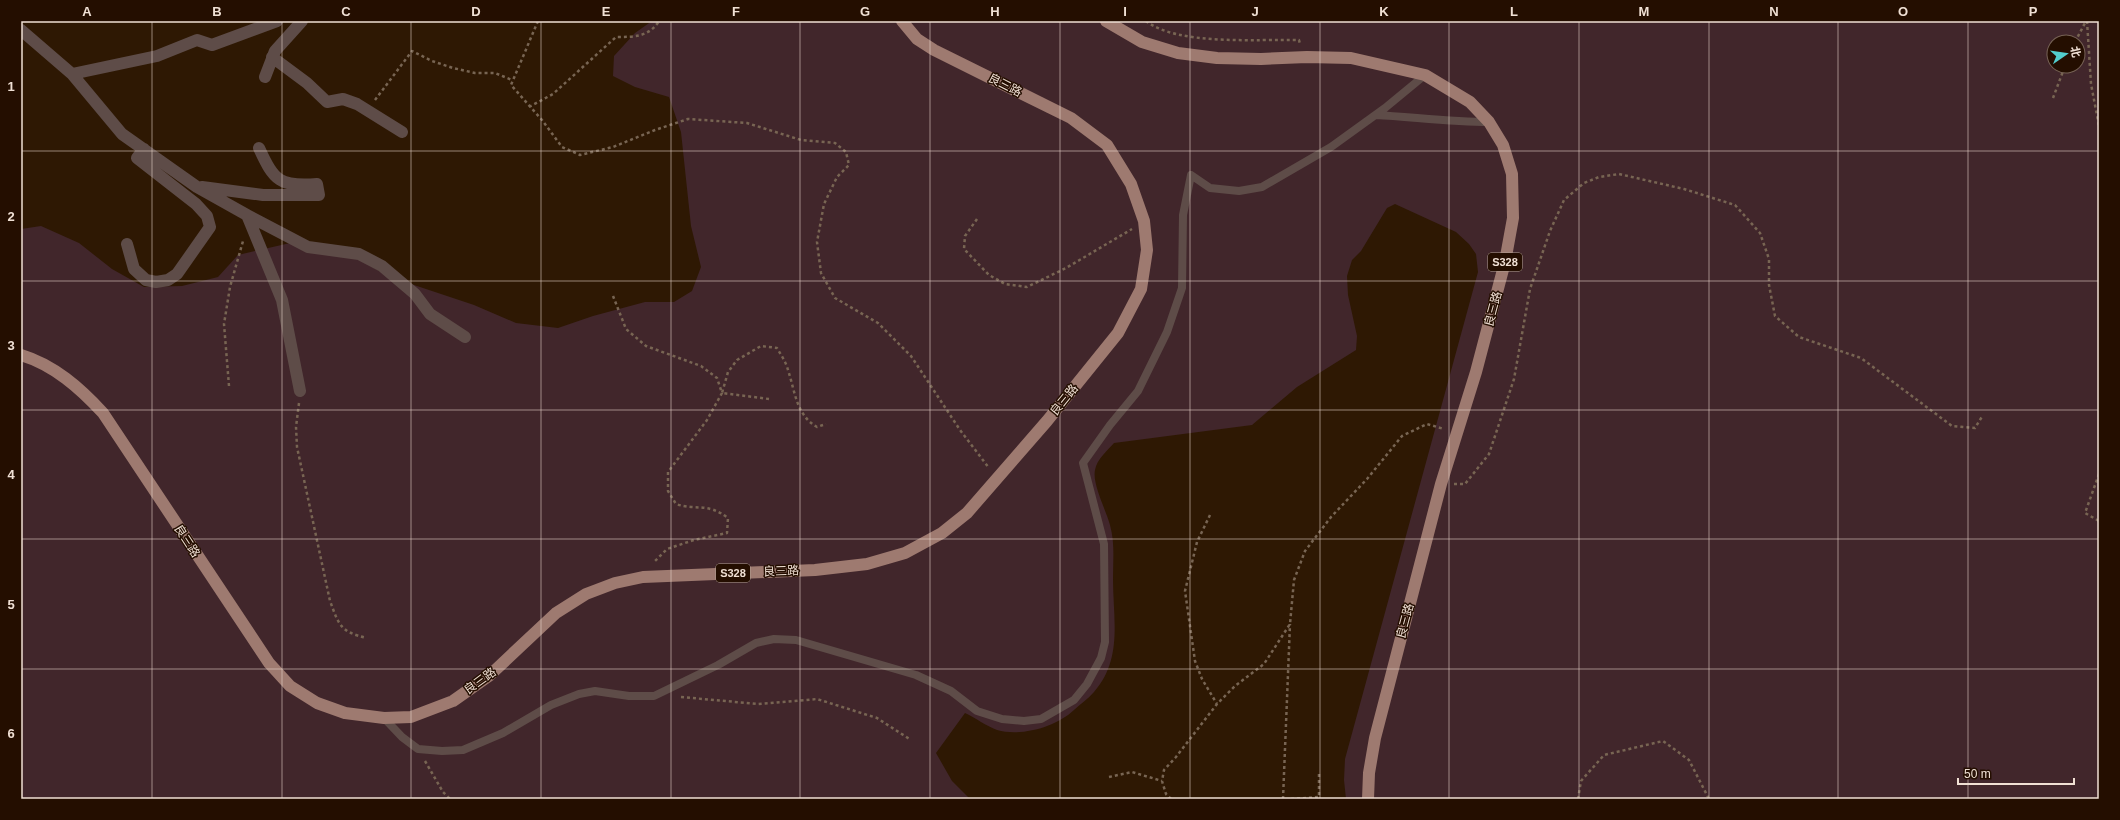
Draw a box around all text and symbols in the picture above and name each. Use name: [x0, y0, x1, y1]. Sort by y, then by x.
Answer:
text: A: [82, 4, 92, 19]
text: B: [212, 4, 222, 19]
text: C: [341, 4, 351, 19]
text: D: [471, 4, 481, 19]
text: E: [602, 4, 611, 19]
text: F: [732, 4, 740, 19]
text: G: [860, 4, 870, 19]
text: H: [990, 4, 1000, 19]
text: I: [1123, 4, 1127, 19]
text: J: [1251, 4, 1259, 19]
text: K: [1379, 4, 1389, 19]
text: L: [1510, 4, 1518, 19]
text: M: [1639, 4, 1649, 19]
text: N: [1769, 4, 1779, 19]
text: O: [1898, 4, 1908, 19]
text: P: [2029, 4, 2038, 19]
north arrow: [2046, 34, 2086, 74]
text: 北: [2069, 45, 2083, 58]
street label: 良三路: [986, 71, 1024, 99]
text: 1: [7, 79, 15, 94]
text: 2: [7, 209, 15, 224]
road number: S328: [1488, 253, 1522, 271]
street label: 良三路: [1482, 290, 1504, 328]
text: 3: [7, 338, 15, 353]
street label: 良三路: [1047, 382, 1081, 418]
text: 4: [7, 467, 15, 482]
street label: 良三路: [171, 522, 203, 560]
street label: 良三路: [763, 563, 799, 579]
road number: S328: [716, 564, 750, 582]
text: 5: [7, 597, 15, 612]
street label: 良三路: [1394, 602, 1416, 640]
street label: 良三路: [461, 665, 499, 697]
text: 6: [7, 726, 15, 741]
scale bar: [1958, 760, 2074, 786]
text: 50 m: [1964, 767, 1991, 781]

